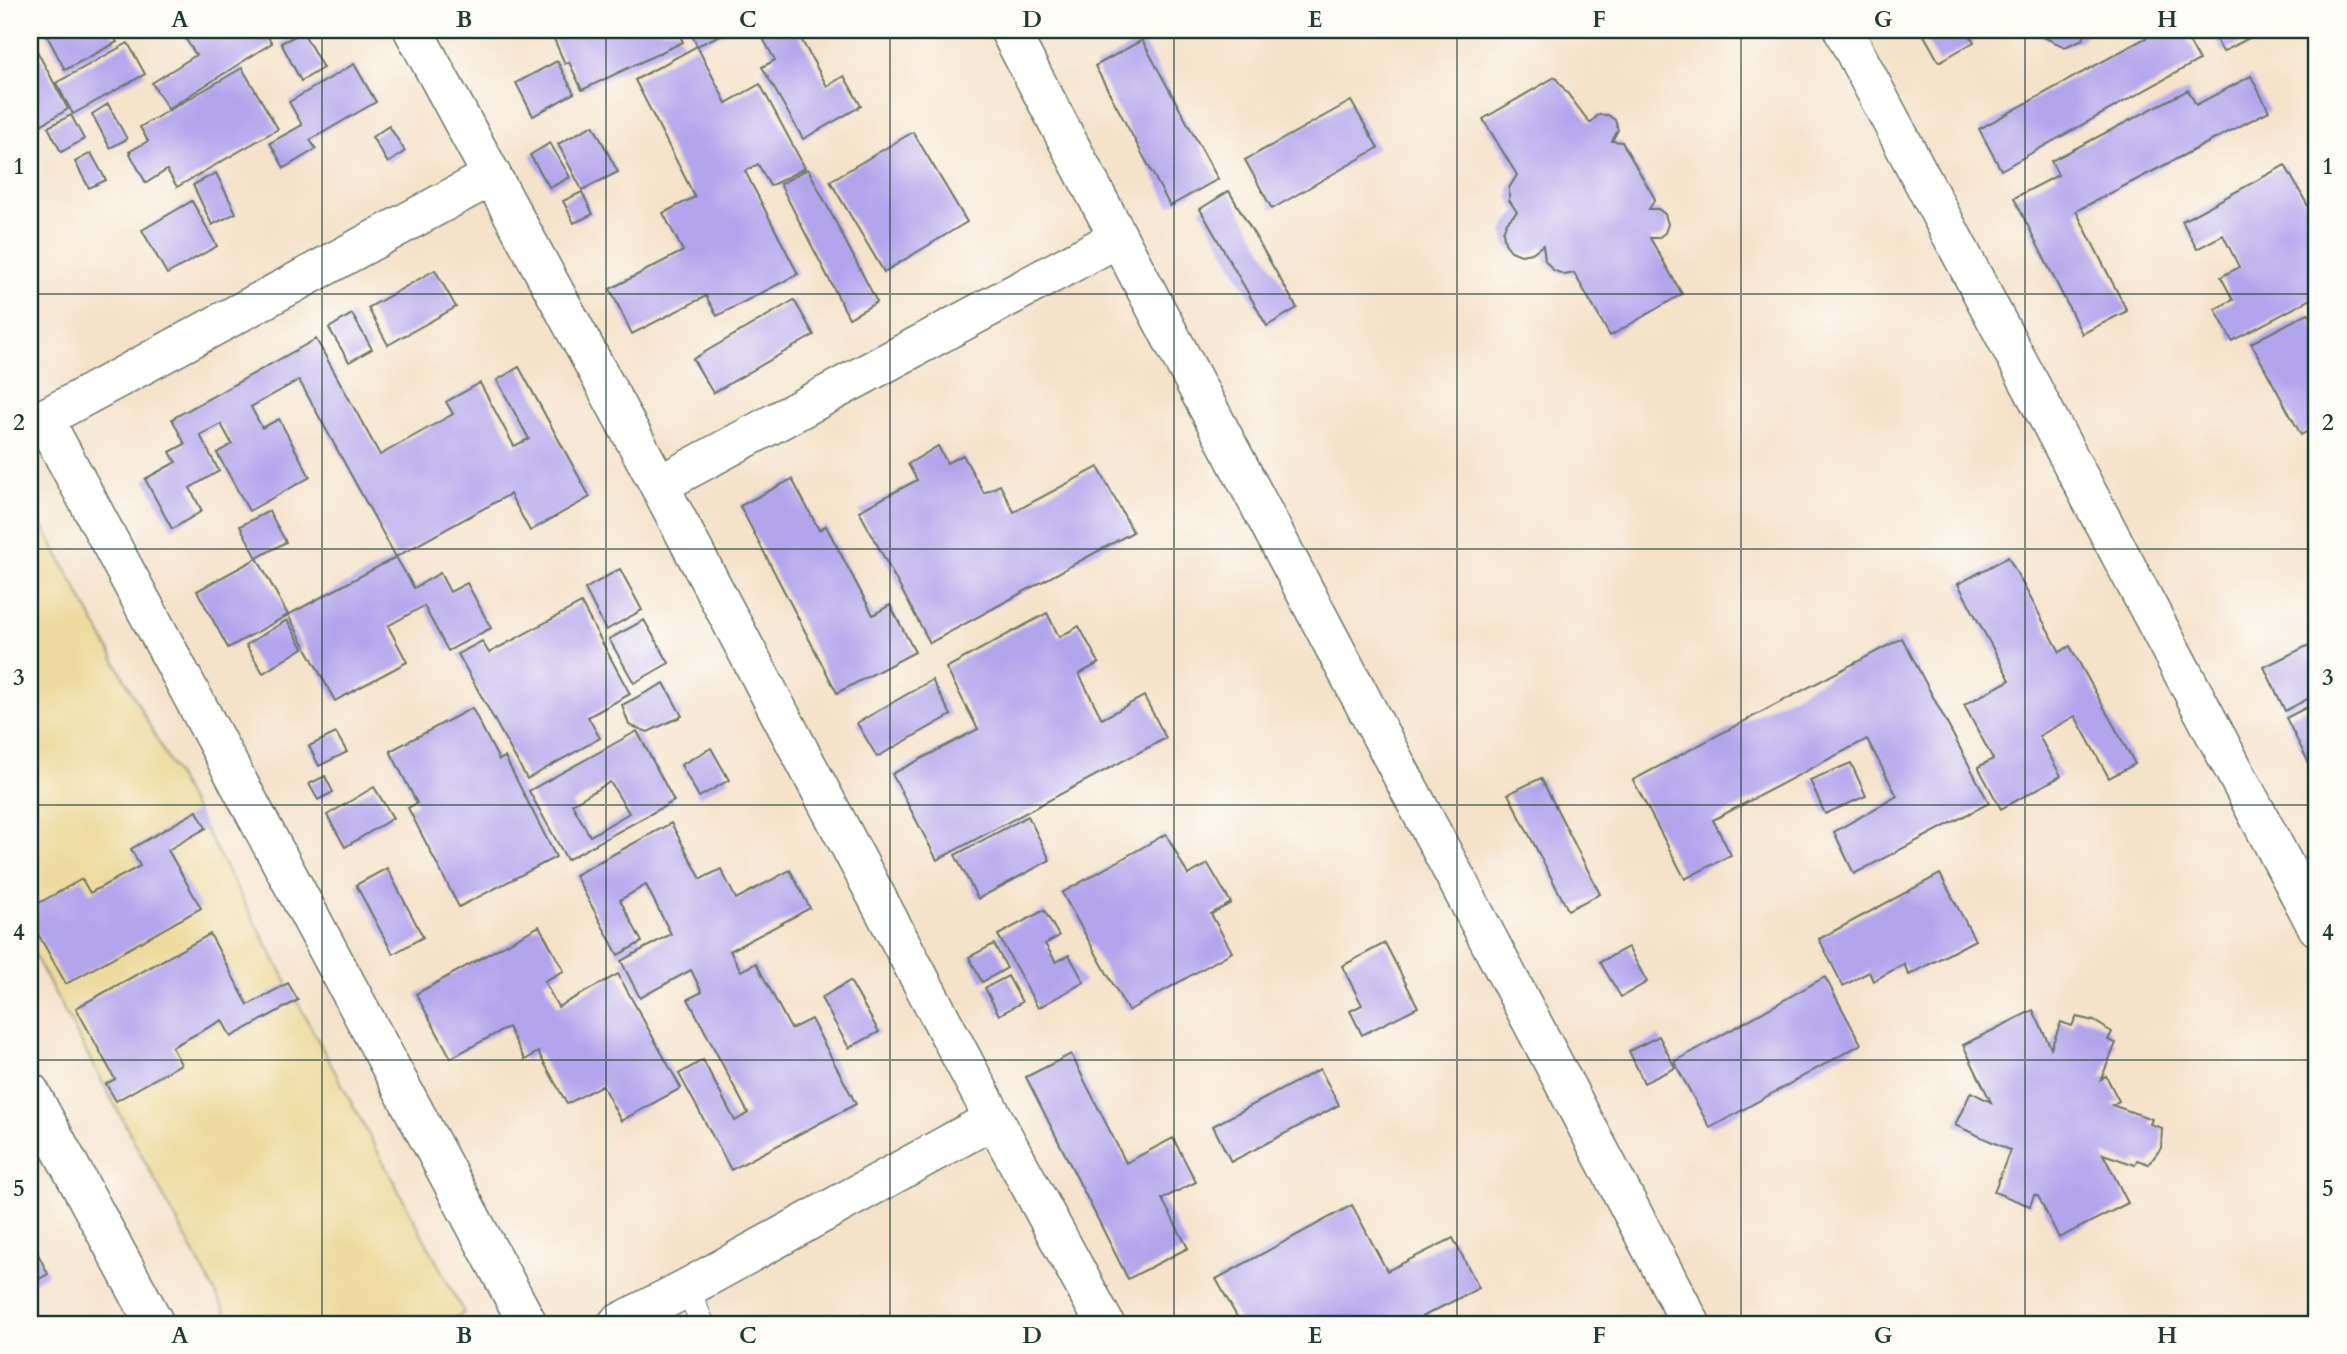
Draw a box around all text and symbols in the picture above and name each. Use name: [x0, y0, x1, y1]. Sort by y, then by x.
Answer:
text: A: [171, 4, 189, 35]
text: B: [456, 4, 472, 35]
text: C: [739, 4, 757, 35]
text: D: [1022, 4, 1042, 35]
text: E: [1308, 4, 1322, 35]
text: F: [1592, 4, 1606, 35]
text: G: [1874, 4, 1893, 35]
text: H: [2157, 4, 2177, 35]
text: 1: [13, 151, 25, 182]
text: 1: [2322, 151, 2334, 182]
text: 2: [13, 407, 25, 438]
text: 2: [2322, 407, 2334, 438]
text: 3: [13, 662, 25, 693]
text: 3: [2322, 662, 2334, 693]
text: 4: [13, 917, 25, 948]
text: 4: [2322, 917, 2334, 948]
text: 5: [13, 1173, 25, 1204]
text: 5: [2322, 1173, 2334, 1204]
text: A: [171, 1320, 189, 1351]
text: B: [456, 1320, 472, 1351]
text: C: [739, 1320, 757, 1351]
text: D: [1022, 1320, 1042, 1351]
text: E: [1308, 1320, 1322, 1351]
text: F: [1592, 1320, 1606, 1351]
text: G: [1874, 1320, 1893, 1351]
text: H: [2157, 1320, 2177, 1351]

